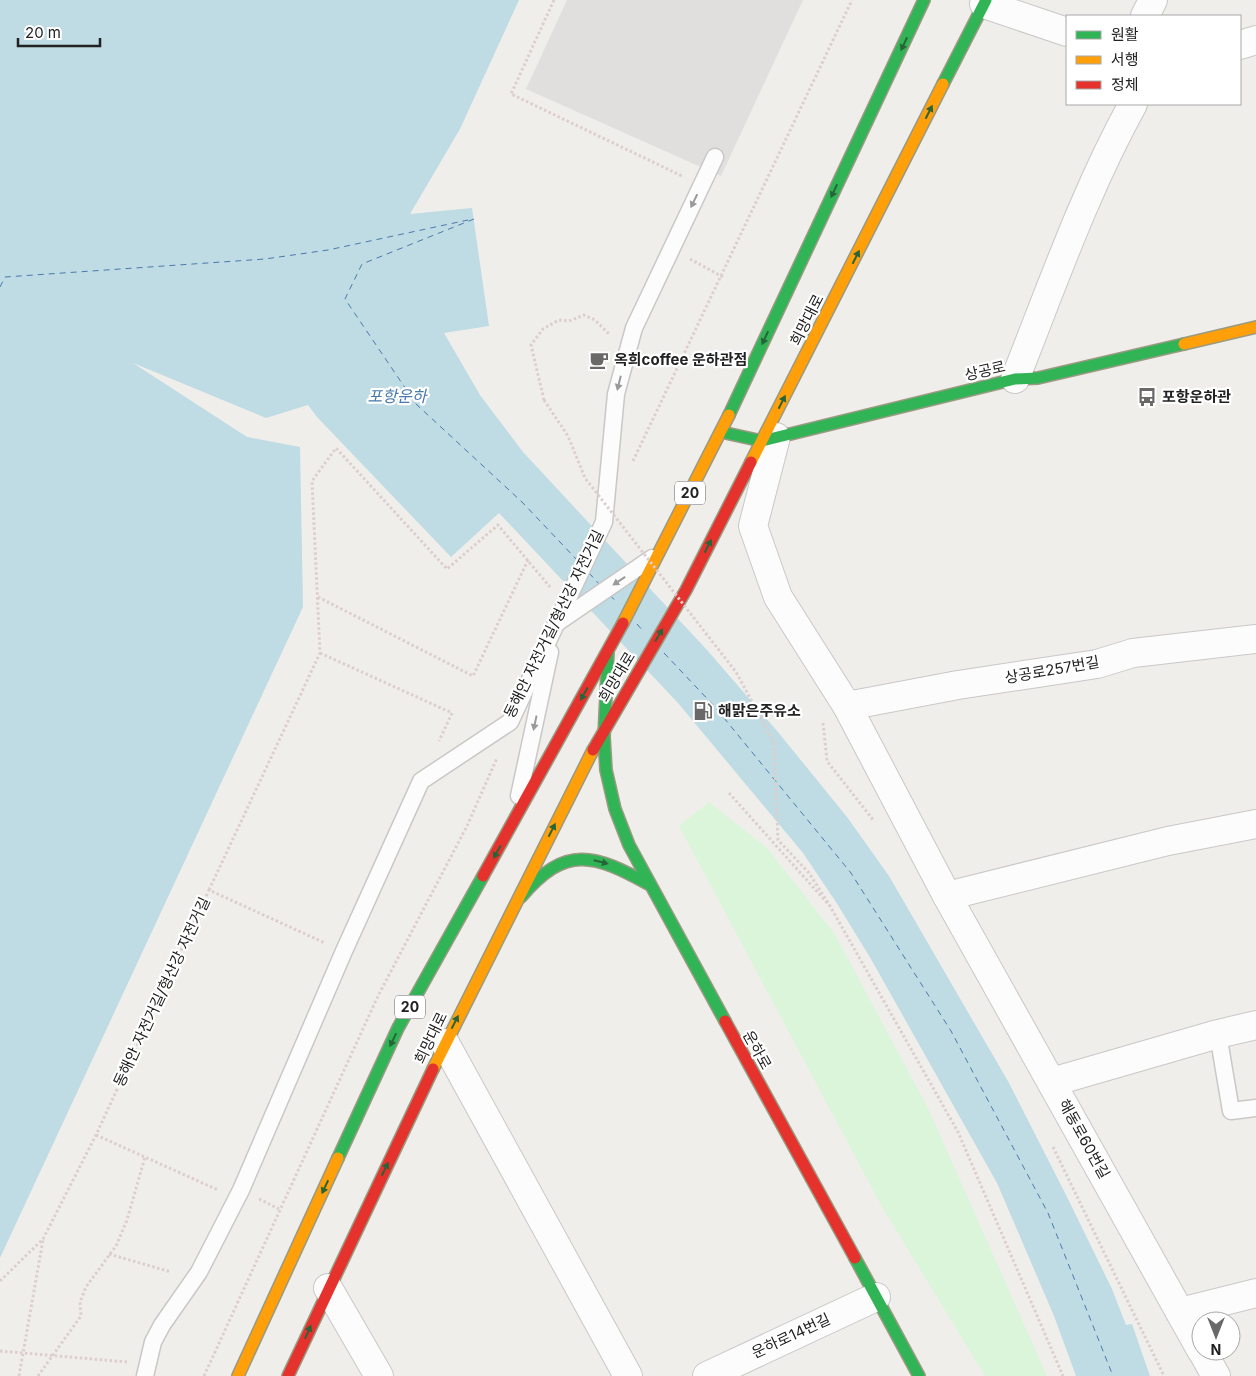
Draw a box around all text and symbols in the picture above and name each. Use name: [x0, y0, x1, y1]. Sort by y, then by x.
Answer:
scale bar: [18, 15, 100, 47]
legend: [1066, 15, 1241, 105]
text: 20 m: [25, 23, 61, 42]
text: 원활: [1111, 25, 1139, 44]
one-way arrow: [899, 37, 907, 51]
text: 서행: [1111, 50, 1139, 69]
text: 정체: [1111, 75, 1139, 94]
one-way arrow: [925, 105, 933, 119]
one-way arrow: [830, 184, 838, 198]
one-way arrow: [690, 194, 698, 208]
one-way arrow: [852, 250, 860, 264]
street label: 희망대로: [786, 291, 828, 349]
one-way arrow: [761, 331, 769, 345]
cafe icon: 옥희coffee 운하관점: [588, 349, 610, 371]
place label: 옥희coffee 운하관점: [614, 350, 747, 369]
street label: 상공로: [963, 357, 1007, 384]
one-way arrow: [615, 375, 623, 390]
water label: 포항운하: [368, 386, 429, 406]
bus stop icon: 포항운하관: [1136, 386, 1158, 408]
place label: 포항운하관: [1162, 387, 1231, 406]
one-way arrow: [778, 394, 786, 409]
road number: 20: [675, 482, 705, 504]
street label: 동해안 자전거길/형산강 자전거길: [500, 527, 607, 721]
one-way arrow: [704, 539, 712, 553]
one-way arrow: [612, 576, 626, 586]
one-way arrow: [655, 628, 663, 643]
street label: 희망대로: [594, 648, 639, 705]
street label: 상공로257번길: [1003, 652, 1101, 687]
one-way arrow: [580, 687, 588, 702]
fuel station icon: 해맑은주유소: [692, 700, 714, 722]
place label: 해맑은주유소: [718, 701, 801, 720]
one-way arrow: [530, 716, 538, 732]
one-way arrow: [548, 823, 556, 838]
one-way arrow: [492, 845, 501, 858]
one-way arrow: [593, 858, 608, 866]
street label: 동해안 자전거길/형산강 자전거길: [109, 894, 214, 1090]
road number: 20: [395, 996, 425, 1019]
street label: 희망대로: [410, 1009, 451, 1067]
one-way arrow: [451, 1015, 459, 1029]
street label: 운하로: [739, 1027, 776, 1072]
one-way arrow: [389, 1033, 397, 1047]
street label: 해동로60번길: [1055, 1096, 1114, 1182]
one-way arrow: [381, 1162, 389, 1176]
one-way arrow: [320, 1180, 328, 1194]
street label: 운하로14번길: [748, 1309, 833, 1362]
north arrow: [1191, 1311, 1241, 1361]
one-way arrow: [305, 1325, 313, 1339]
text: N: [1211, 1341, 1221, 1358]

